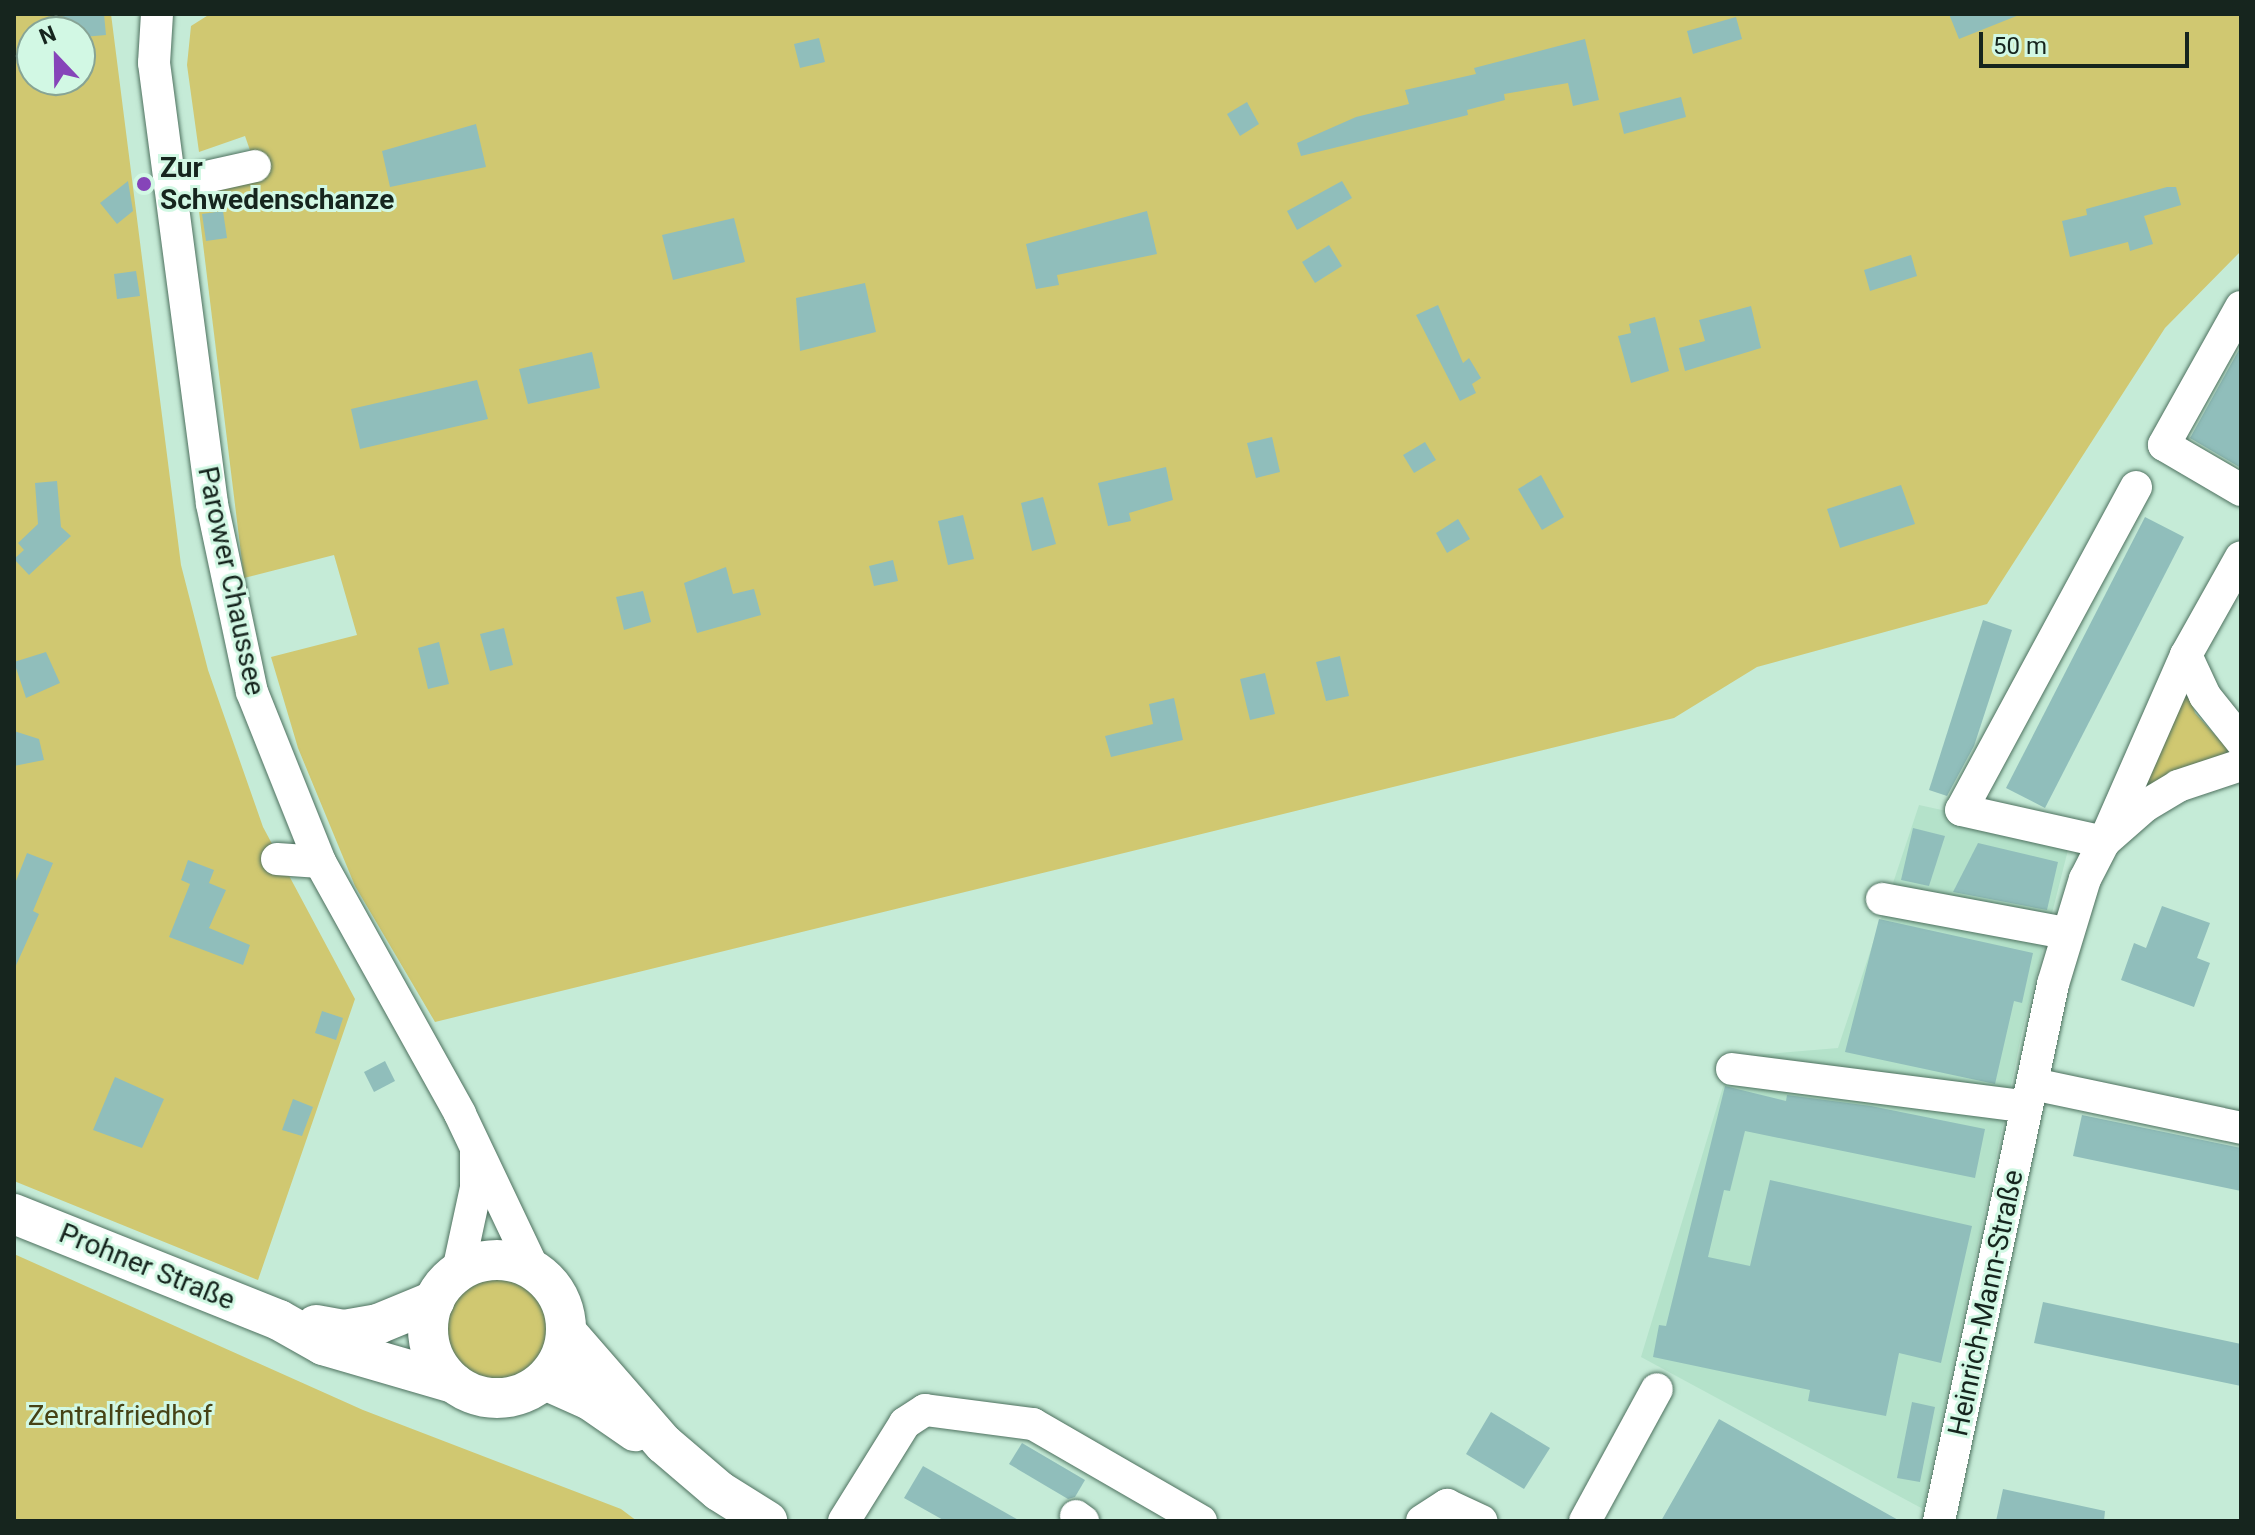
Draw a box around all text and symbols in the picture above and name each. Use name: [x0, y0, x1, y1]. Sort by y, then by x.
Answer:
north arrow: [16, 16, 96, 96]
scale bar: [1983, 16, 2193, 66]
text: N: [36, 21, 59, 50]
text: 50 m: [1993, 32, 2047, 60]
place label: Zur Schwedenschanze: [160, 151, 394, 217]
marker: Zur Schwedenschanze: [135, 175, 153, 193]
street label: Parower Chaussee: [190, 463, 272, 699]
street label: Heinrich-Mann-Straße: [1941, 1167, 2031, 1439]
street label: Prohner Straße: [54, 1216, 240, 1318]
park label: Zentralfriedhof: [28, 1399, 212, 1433]

